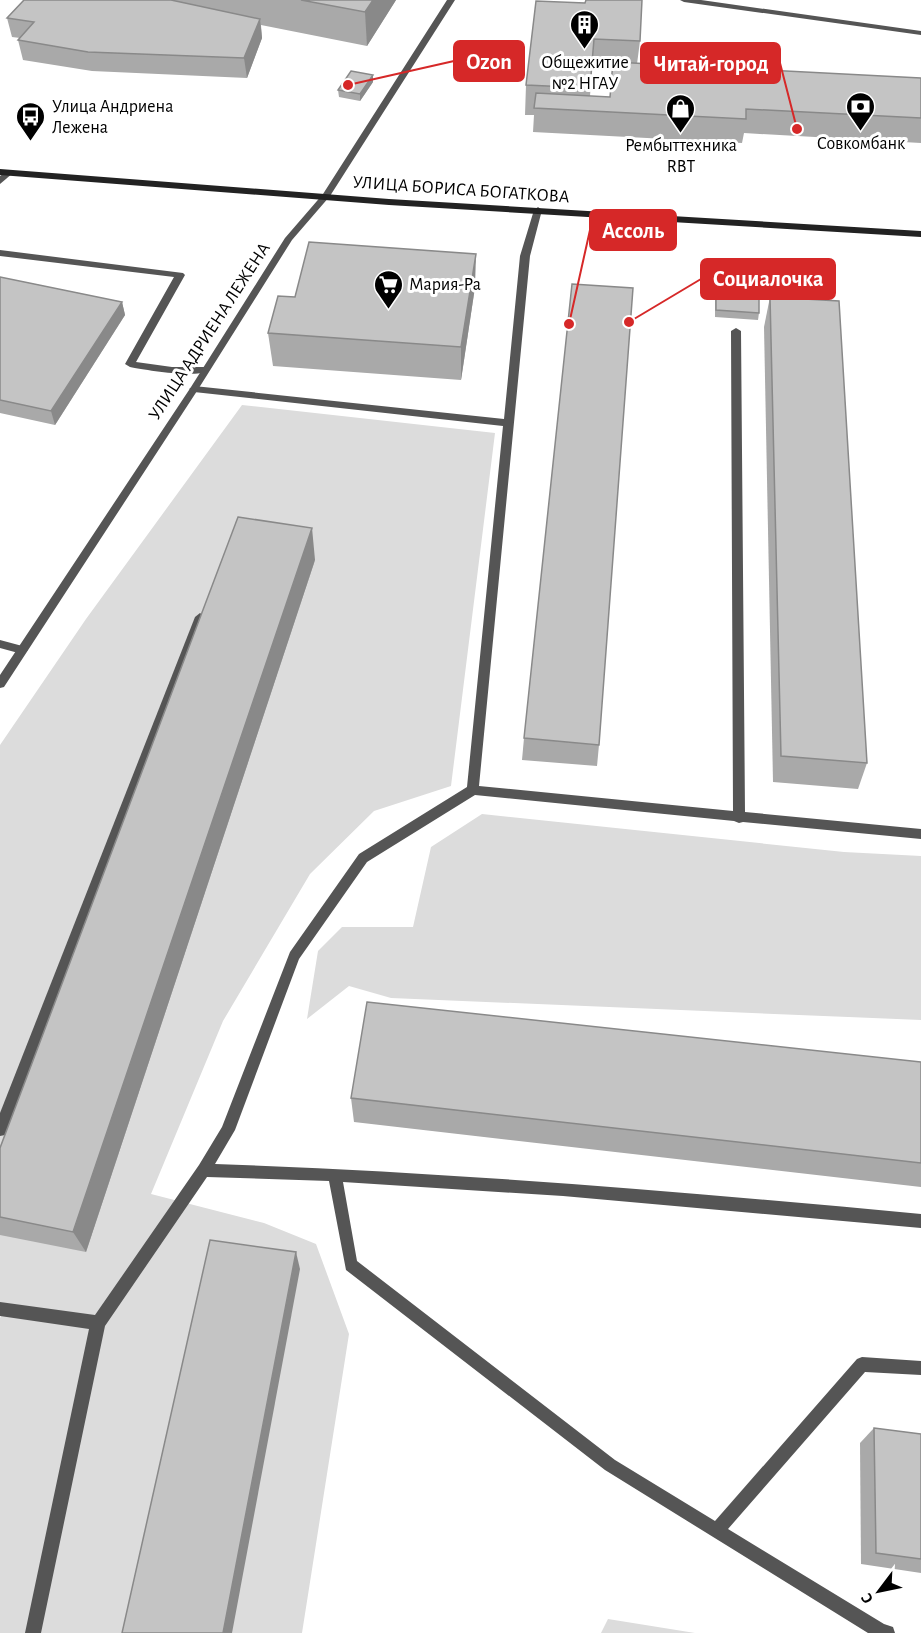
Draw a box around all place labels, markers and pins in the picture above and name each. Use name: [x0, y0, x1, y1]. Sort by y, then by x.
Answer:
building icon: Общежитие №2 НГАУ: [569, 9, 601, 51]
callout: Ozon: [454, 41, 524, 81]
callout: Читай-город: [641, 43, 780, 83]
place label: Общежитие №2 НГАУ: [541, 53, 629, 93]
bank icon: Совкомбанк: [845, 90, 877, 132]
shop icon: Рембыттехника RBT: [665, 92, 697, 134]
place label: Улица Андриена Лежена: [52, 98, 173, 137]
bus stop icon: Улица Андриена Лежена: [15, 100, 47, 142]
place label: Совкомбанк: [817, 134, 906, 153]
place label: Рембыттехника RBT: [625, 136, 737, 176]
callout: Ассоль: [590, 210, 676, 250]
callout: Социалочка: [701, 259, 835, 299]
supermarket icon: Мария-Ра: [372, 268, 404, 310]
place label: Мария-Ра: [409, 276, 481, 294]

